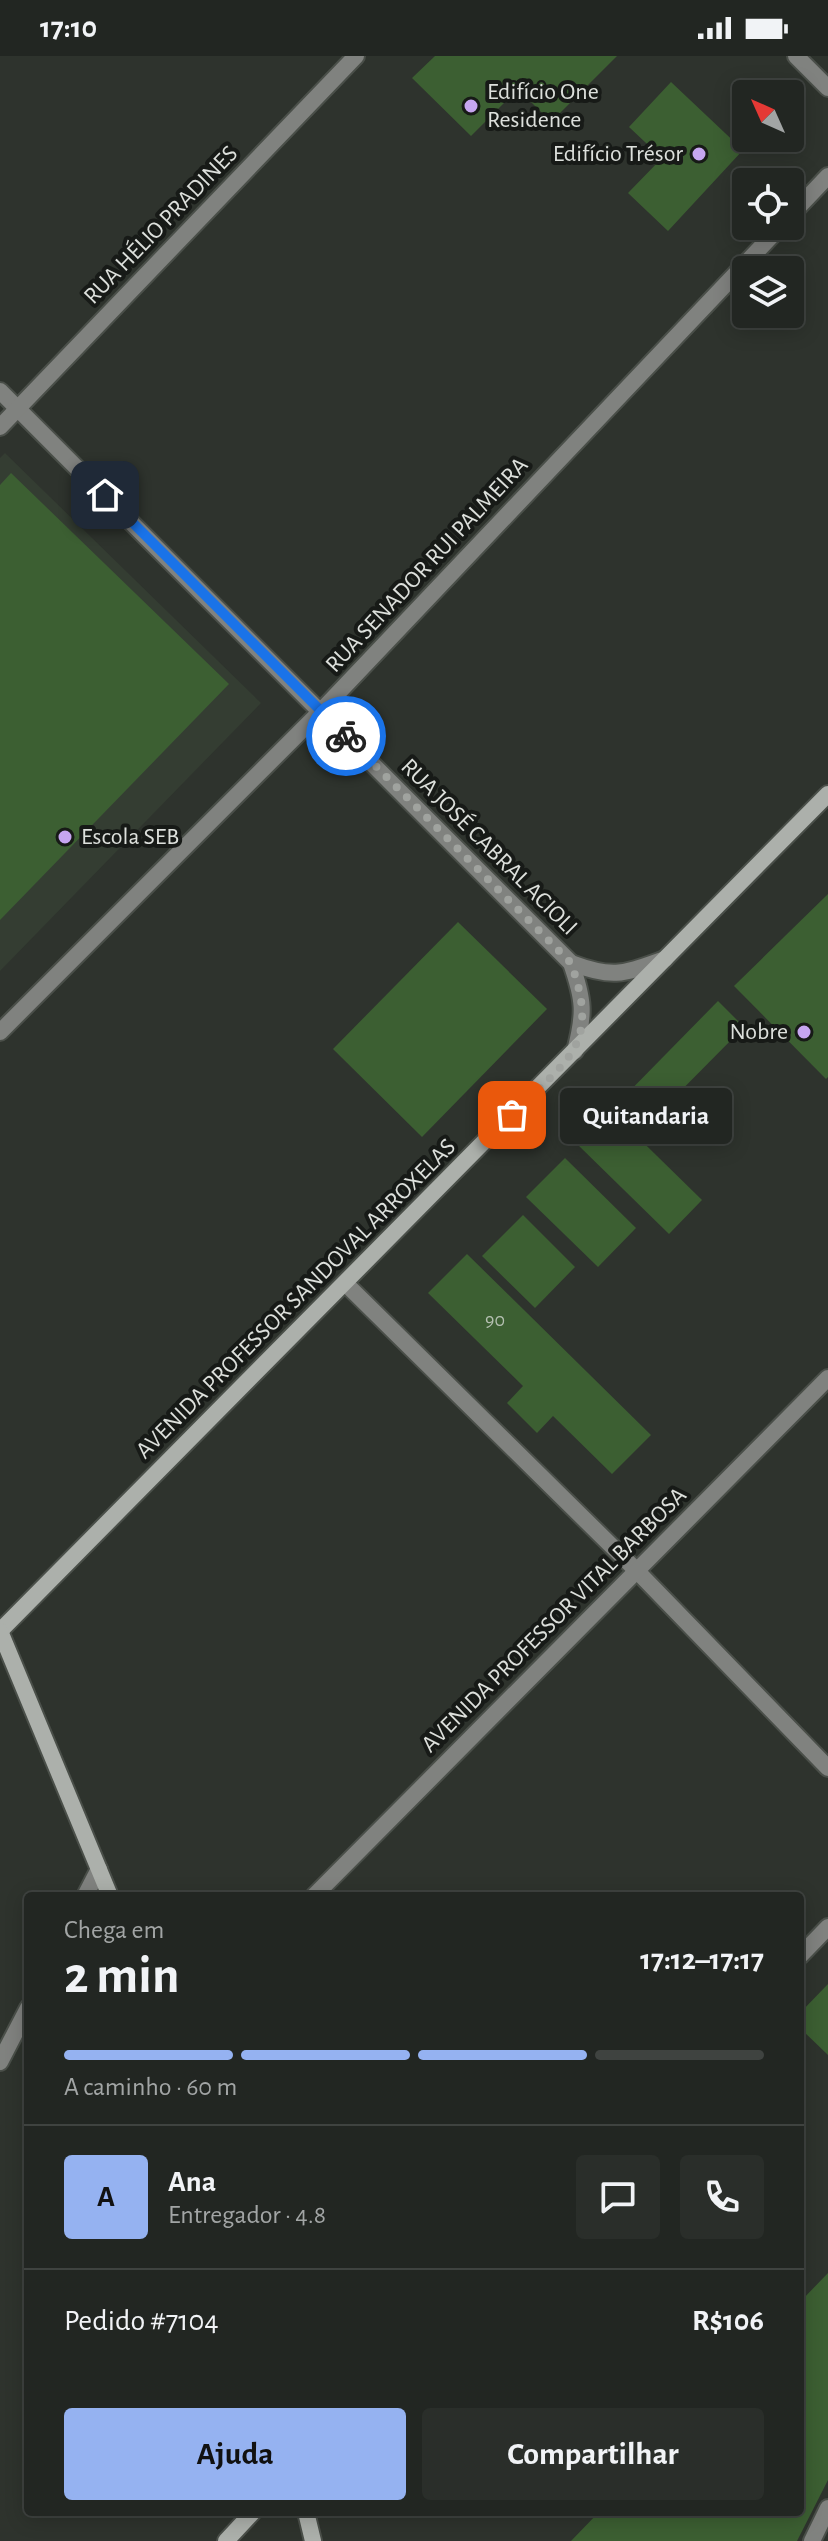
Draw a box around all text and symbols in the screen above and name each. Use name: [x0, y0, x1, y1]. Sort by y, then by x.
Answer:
text: 17:10: [40, 13, 97, 43]
place label: Edifício One Residence: [487, 80, 599, 132]
north arrow: [732, 80, 804, 152]
map controls: [732, 80, 804, 328]
marker: Edifício One Residence: [462, 97, 480, 115]
street label: RUA HÉLIO PRADINES: [78, 140, 242, 309]
place label: Edifício Trésor: [553, 142, 683, 166]
marker: Edifício Trésor: [690, 145, 708, 163]
button: locate: [732, 168, 804, 240]
button: layers: [732, 256, 804, 328]
street label: RUA SENADOR RUI PALMEIRA: [321, 453, 533, 677]
pin: [71, 461, 139, 529]
icon: home: [83, 473, 127, 517]
courier: [306, 696, 386, 776]
icon: bike: [324, 714, 368, 758]
street label: RUA JOSÉ CABRAL ACIOLI: [396, 753, 583, 940]
place label: Escola SEB: [81, 825, 179, 849]
marker: Escola SEB: [56, 828, 74, 846]
place label: Nobre: [729, 1020, 788, 1044]
marker: Nobre: [795, 1023, 813, 1041]
pin: [478, 1081, 546, 1149]
callout: Quitandaria: [560, 1087, 732, 1143]
icon: bag: [490, 1093, 534, 1137]
text: Quitandaria: [583, 1103, 709, 1129]
street label: AVENIDA PROFESSOR SANDOVAL ARROXELAS: [132, 1135, 460, 1463]
house number: 90: [485, 1310, 505, 1330]
street label: AVENIDA PROFESSOR VITAL BARBOSA: [417, 1483, 691, 1757]
text: Chega em: [64, 1917, 164, 1943]
text: 17:12–17:17: [640, 1945, 764, 1975]
text: 2 min: [64, 1950, 179, 2002]
text: A caminho · 60 m: [64, 2074, 237, 2100]
button: chat: [576, 2155, 660, 2239]
button: phone: [680, 2155, 764, 2239]
text: Ana: [168, 2167, 216, 2197]
text: A: [97, 2182, 115, 2212]
text: Entregador · 4.8: [168, 2202, 326, 2228]
text: Pedido #7104: [64, 2306, 219, 2336]
text: R$106: [692, 2306, 764, 2336]
button: Ajuda: [64, 2408, 406, 2500]
button: Compartilhar: [422, 2408, 764, 2500]

